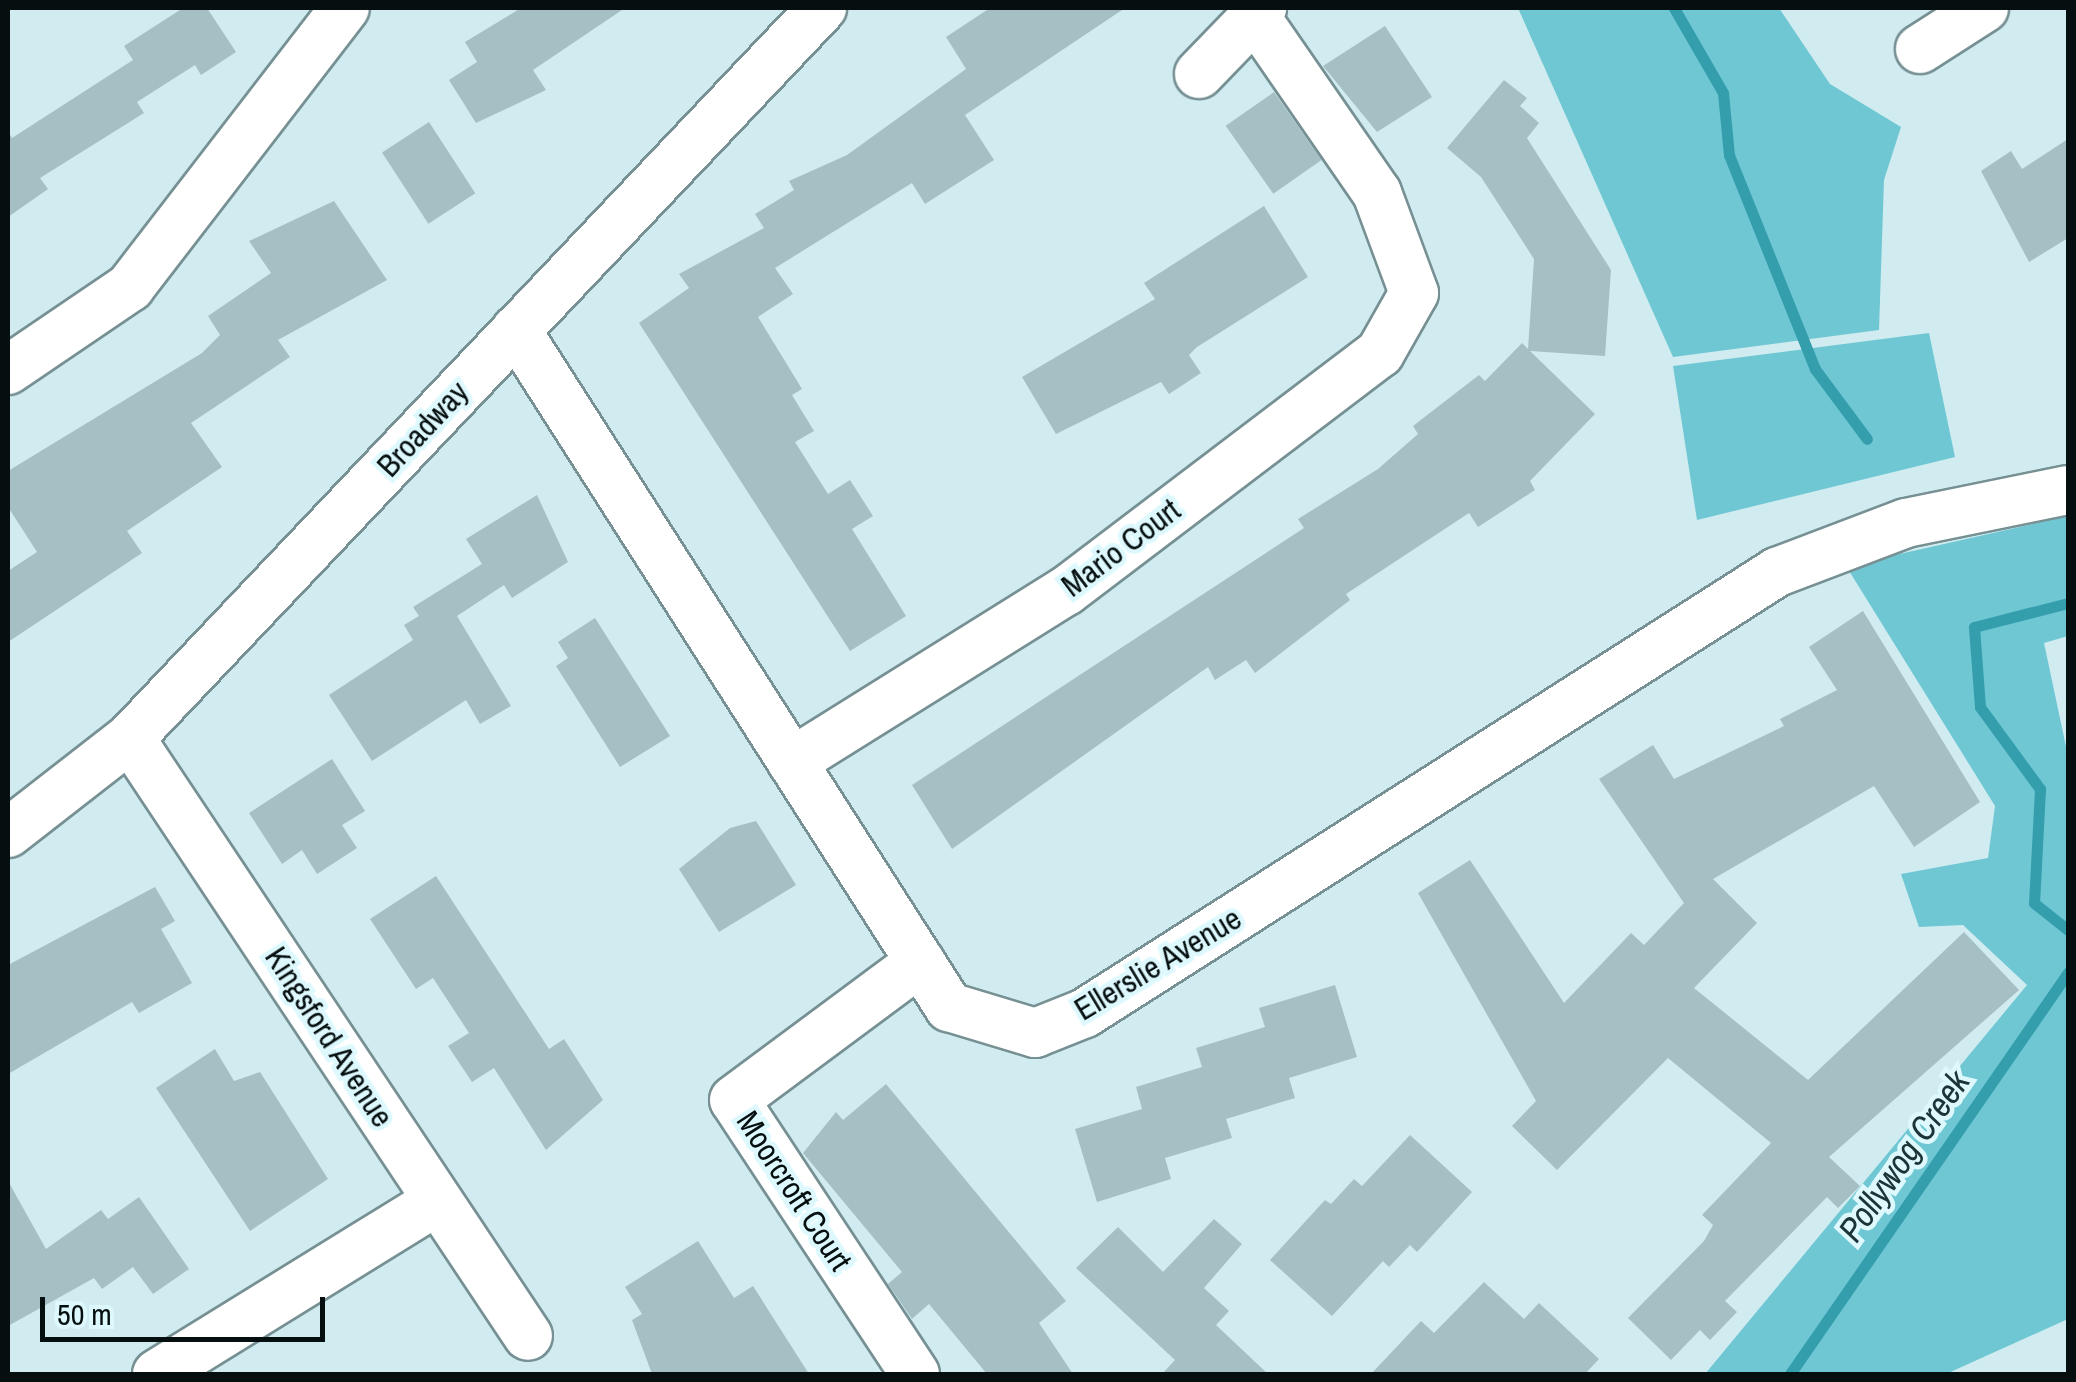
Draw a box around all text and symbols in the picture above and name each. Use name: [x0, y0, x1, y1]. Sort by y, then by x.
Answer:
street label: Broadway: [369, 373, 477, 485]
street label: Mario Court: [1054, 491, 1188, 605]
street label: Ellerslie Avenue: [1067, 899, 1249, 1029]
street label: Kingsford Avenue: [256, 939, 402, 1135]
water label: Pollywog Creek: [1830, 1062, 1978, 1250]
street label: Moorcroft Court: [728, 1104, 860, 1278]
scale bar: [45, 1277, 330, 1339]
text: 50 m: [57, 1294, 112, 1334]

